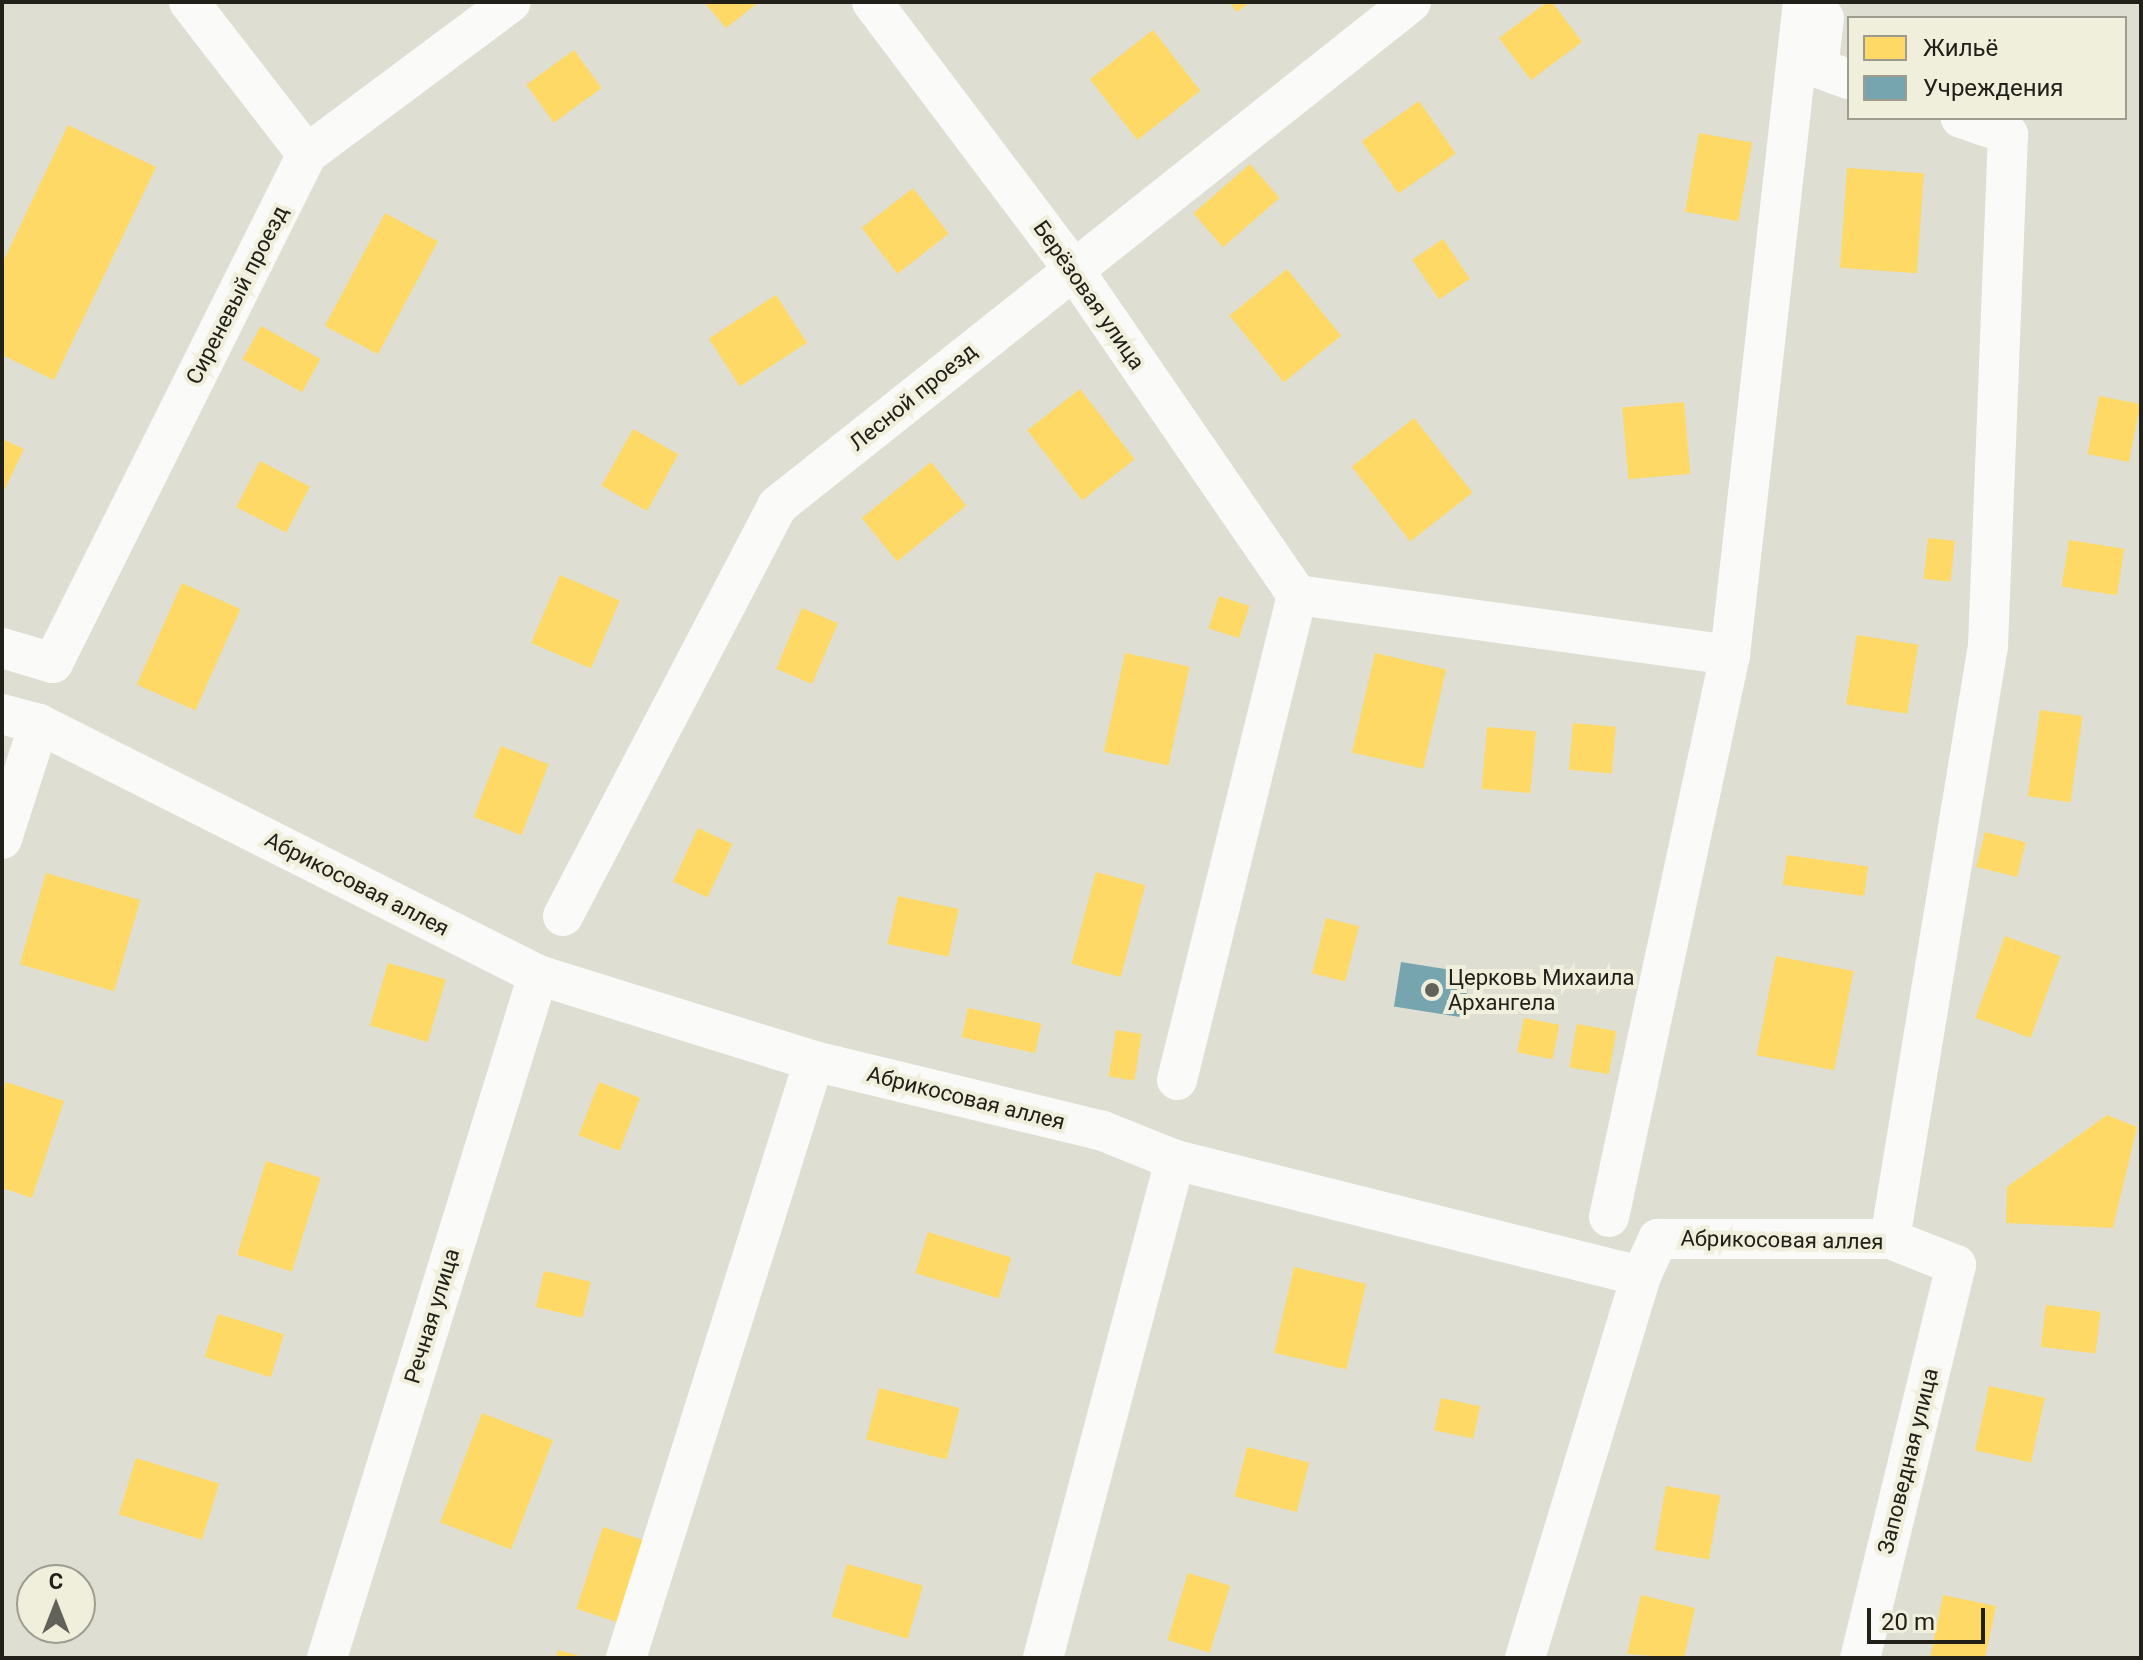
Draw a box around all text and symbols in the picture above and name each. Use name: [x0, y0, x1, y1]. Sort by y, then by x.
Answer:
legend: [1847, 16, 2127, 120]
text: Жильё: [1923, 34, 1998, 62]
text: Учреждения: [1923, 74, 2064, 102]
street label: Сиреневый проезд: [181, 201, 293, 389]
street label: Берёзовая улица: [1028, 215, 1150, 375]
street label: Лесной проезд: [844, 338, 982, 456]
street label: Абрикосовая аллея: [261, 826, 453, 942]
place label: Церковь Михаила Архангела: [1448, 964, 1634, 1016]
marker: Церковь Михаила Архангела: [1423, 981, 1441, 999]
street label: Абрикосовая аллея: [864, 1061, 1068, 1135]
street label: Абрикосовая аллея: [1680, 1225, 1884, 1255]
street label: Речная улица: [399, 1245, 465, 1387]
street label: Заповедная улица: [1872, 1365, 1944, 1557]
north arrow: [16, 1564, 96, 1644]
text: С: [49, 1569, 63, 1594]
scale bar: [1871, 1592, 1989, 1642]
text: 20 m: [1881, 1608, 1935, 1636]

